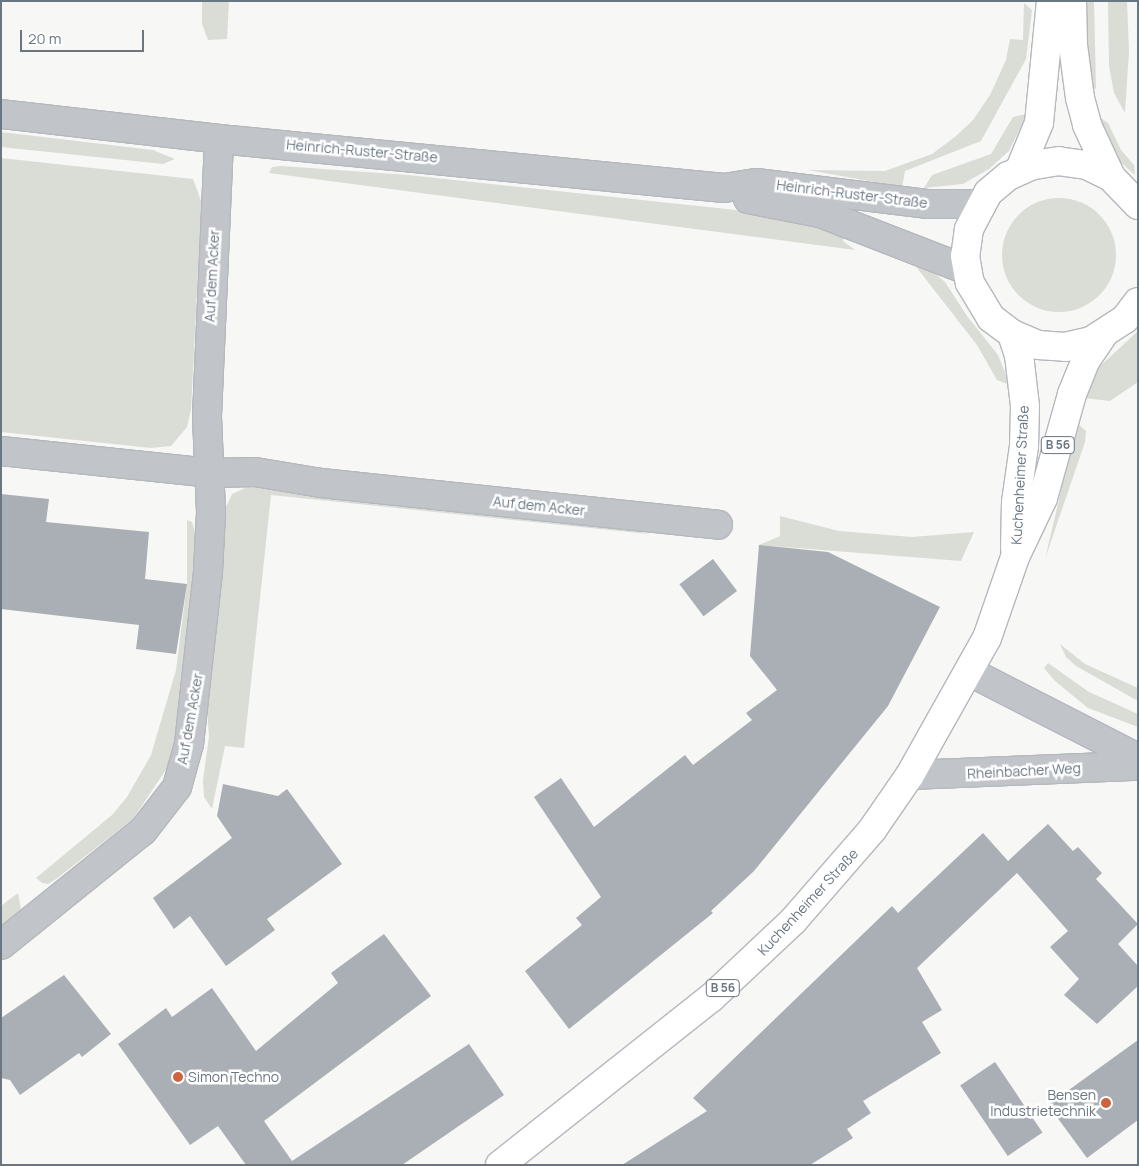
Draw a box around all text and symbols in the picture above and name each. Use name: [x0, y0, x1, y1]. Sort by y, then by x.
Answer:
scale bar: [22, 20, 146, 52]
text: 20 m: [28, 28, 61, 49]
street label: Heinrich-Ruster-Straße: [286, 136, 438, 166]
street label: Heinrich-Ruster-Straße: [776, 176, 928, 212]
street label: Auf dem Acker: [201, 229, 223, 323]
street label: Kuchenheimer Straße: [1008, 405, 1032, 545]
road number: B 56: [1040, 436, 1076, 454]
street label: Auf dem Acker: [492, 493, 586, 519]
street label: Auf dem Acker: [174, 672, 206, 766]
street label: Rheinbacher Weg: [967, 760, 1081, 782]
street label: Kuchenheimer Straße: [754, 845, 862, 959]
road number: B 56: [706, 978, 740, 998]
place label: Simon Techno: [188, 1069, 279, 1085]
marker: Simon Techno: [172, 1071, 184, 1083]
place label: Bensen Industrietechnik: [990, 1087, 1096, 1120]
marker: Bensen Industrietechnik: [1100, 1097, 1112, 1109]

